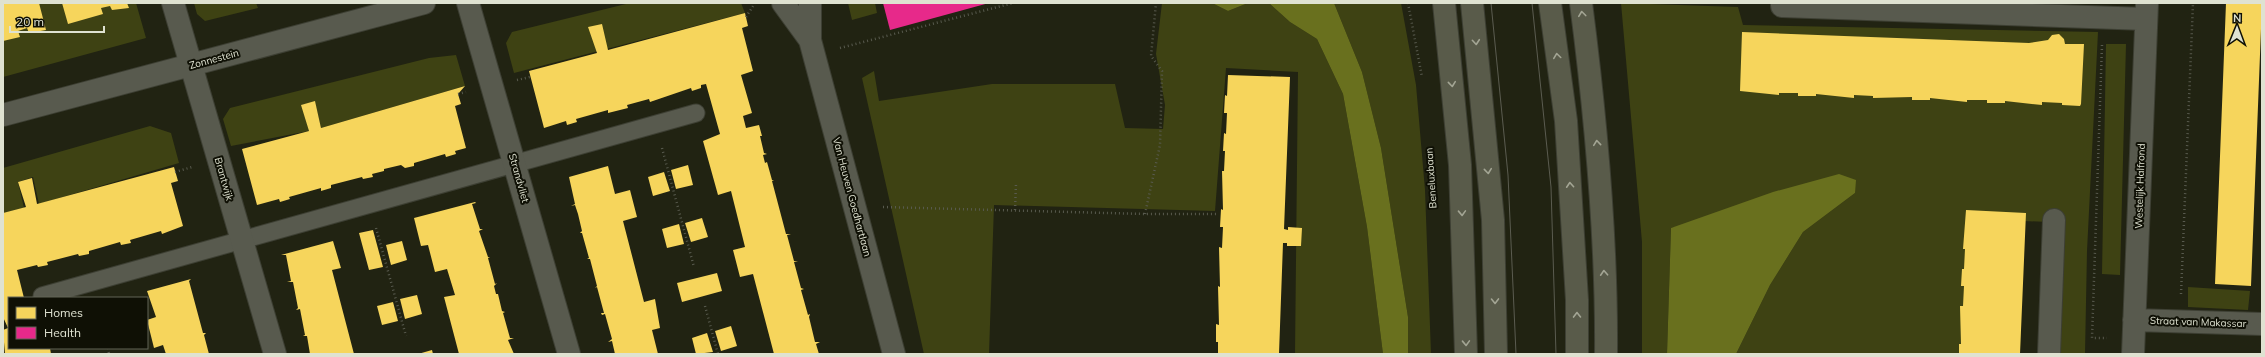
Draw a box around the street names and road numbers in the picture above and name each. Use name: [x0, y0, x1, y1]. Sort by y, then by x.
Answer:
street label: Zonnestein: [188, 46, 240, 72]
street label: Van Heuven Goedhartlaan: [830, 136, 874, 258]
street label: Westelijk Halfrond: [2132, 143, 2148, 229]
street label: Beneluxbaan: [1422, 147, 1440, 209]
street label: Strandvliet: [506, 152, 532, 204]
street label: Brantwijk: [212, 156, 237, 203]
street label: Straat van Makassar: [2150, 314, 2247, 330]

